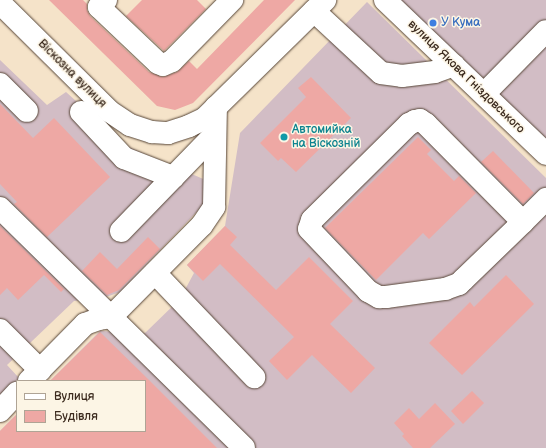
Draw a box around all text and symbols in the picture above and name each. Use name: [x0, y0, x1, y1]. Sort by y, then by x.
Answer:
place label: У Кума: [441, 16, 480, 30]
street label: вулиця Якова Гніздовського: [405, 17, 527, 137]
marker: У Кума: [428, 18, 438, 28]
street label: Віскозна вулиця: [35, 37, 109, 111]
place label: Автомийка на Віскозній: [292, 123, 360, 151]
marker: Автомийка на Віскозній: [279, 132, 289, 142]
legend: [16, 380, 146, 432]
text: Вулиця: [54, 389, 94, 404]
text: Будівля: [54, 409, 98, 424]

